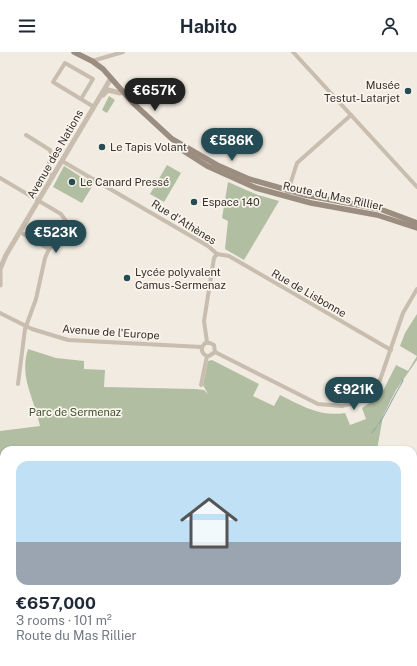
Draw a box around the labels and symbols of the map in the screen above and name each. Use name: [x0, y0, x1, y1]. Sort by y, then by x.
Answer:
pin: €657K: [127, 78, 183, 112]
place label: Musée Testut-Latarjet: [324, 79, 400, 104]
marker: Musée Testut-Latarjet: [403, 86, 413, 96]
street label: Avenue des Nations: [25, 107, 86, 200]
pin: €586K: [204, 128, 260, 162]
place label: Le Tapis Volant: [110, 141, 187, 153]
marker: Le Tapis Volant: [97, 142, 107, 152]
place label: Le Canard Pressé: [80, 176, 169, 188]
marker: Le Canard Pressé: [67, 177, 77, 187]
street label: Route du Mas Rillier: [282, 180, 384, 212]
place label: Espace 140: [202, 196, 260, 208]
street label: Rue d'Athènes: [150, 197, 219, 247]
marker: Espace 140: [189, 197, 199, 207]
pin: €523K: [28, 220, 84, 254]
place label: Lycée polyvalent Camus-Sermenaz: [135, 266, 226, 291]
street label: Rue de Lisbonne: [270, 267, 348, 319]
marker: Lycée polyvalent Camus-Sermenaz: [122, 273, 132, 283]
street label: Avenue de l'Europe: [62, 323, 160, 341]
pin: €921K: [326, 377, 382, 411]
park label: Parc de Sermenaz: [29, 406, 121, 418]

